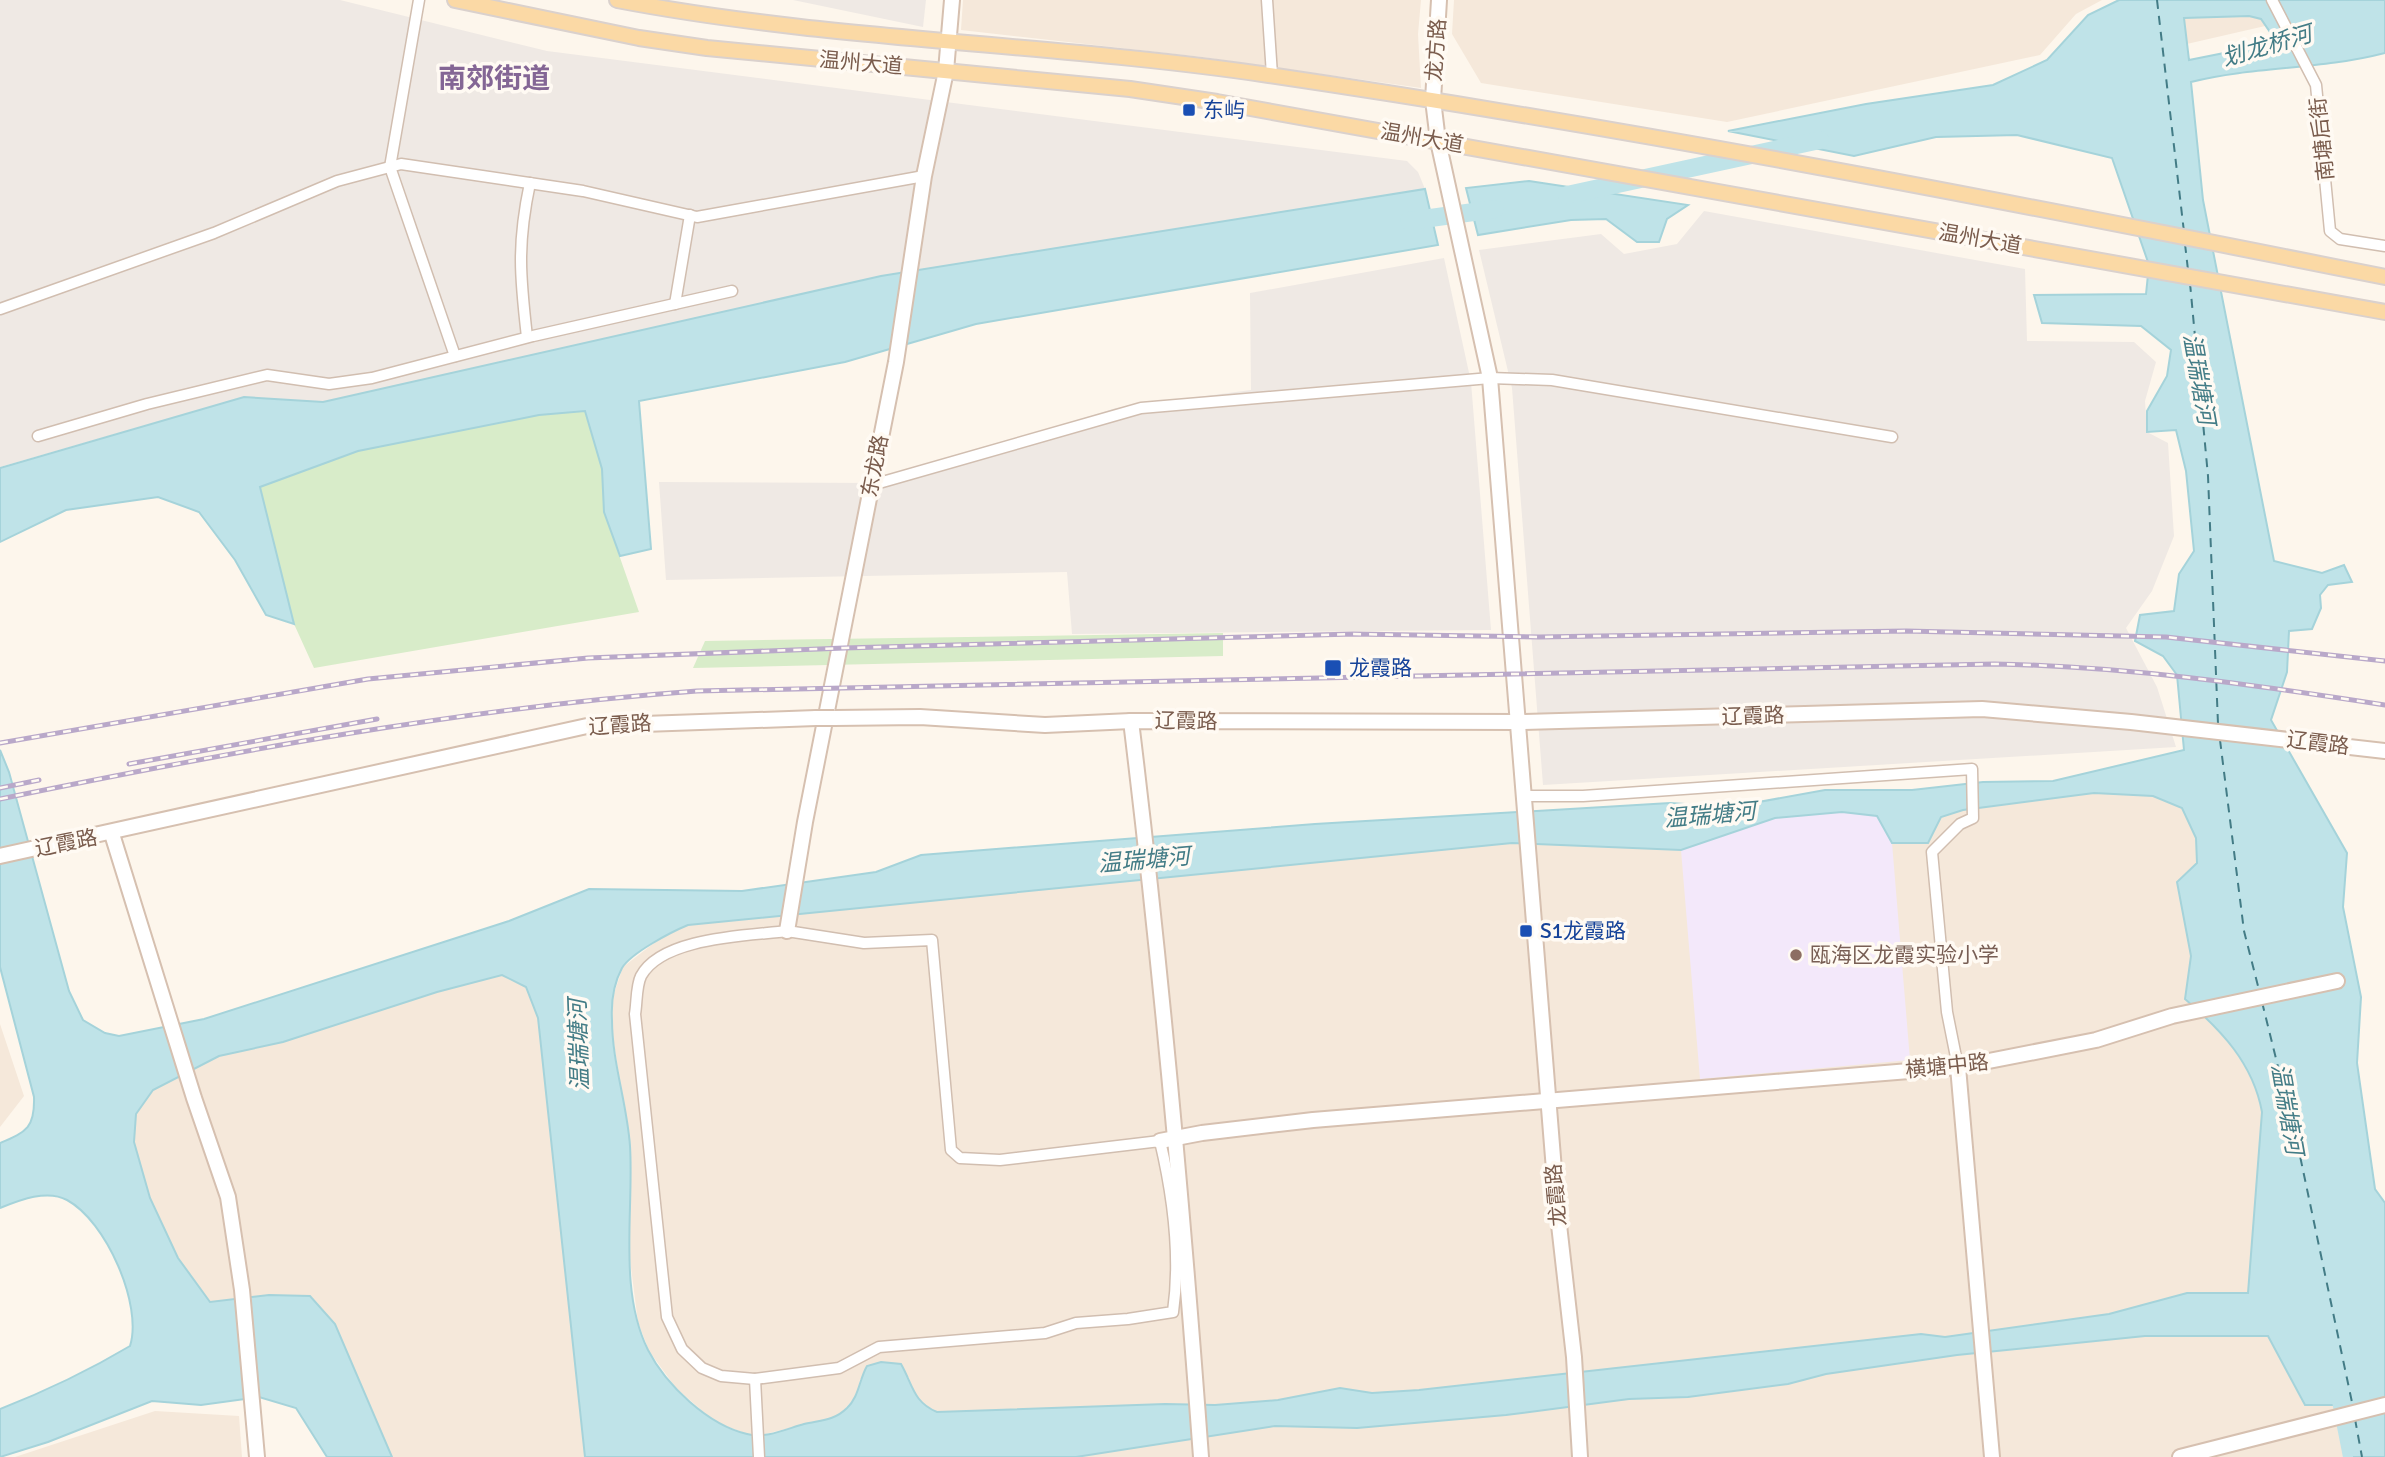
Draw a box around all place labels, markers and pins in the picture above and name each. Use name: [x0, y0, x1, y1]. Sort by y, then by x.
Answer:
place label: 东屿: [1203, 97, 1245, 123]
marker: 东屿: [1181, 102, 1197, 118]
place label: 龙霞路: [1349, 655, 1412, 681]
marker: 龙霞路: [1323, 658, 1343, 678]
place label: S1龙霞路: [1540, 918, 1626, 944]
marker: S1龙霞路: [1518, 923, 1534, 939]
place label: 瓯海区龙霞实验小学: [1810, 942, 1999, 968]
marker: 瓯海区龙霞实验小学: [1788, 947, 1804, 963]

